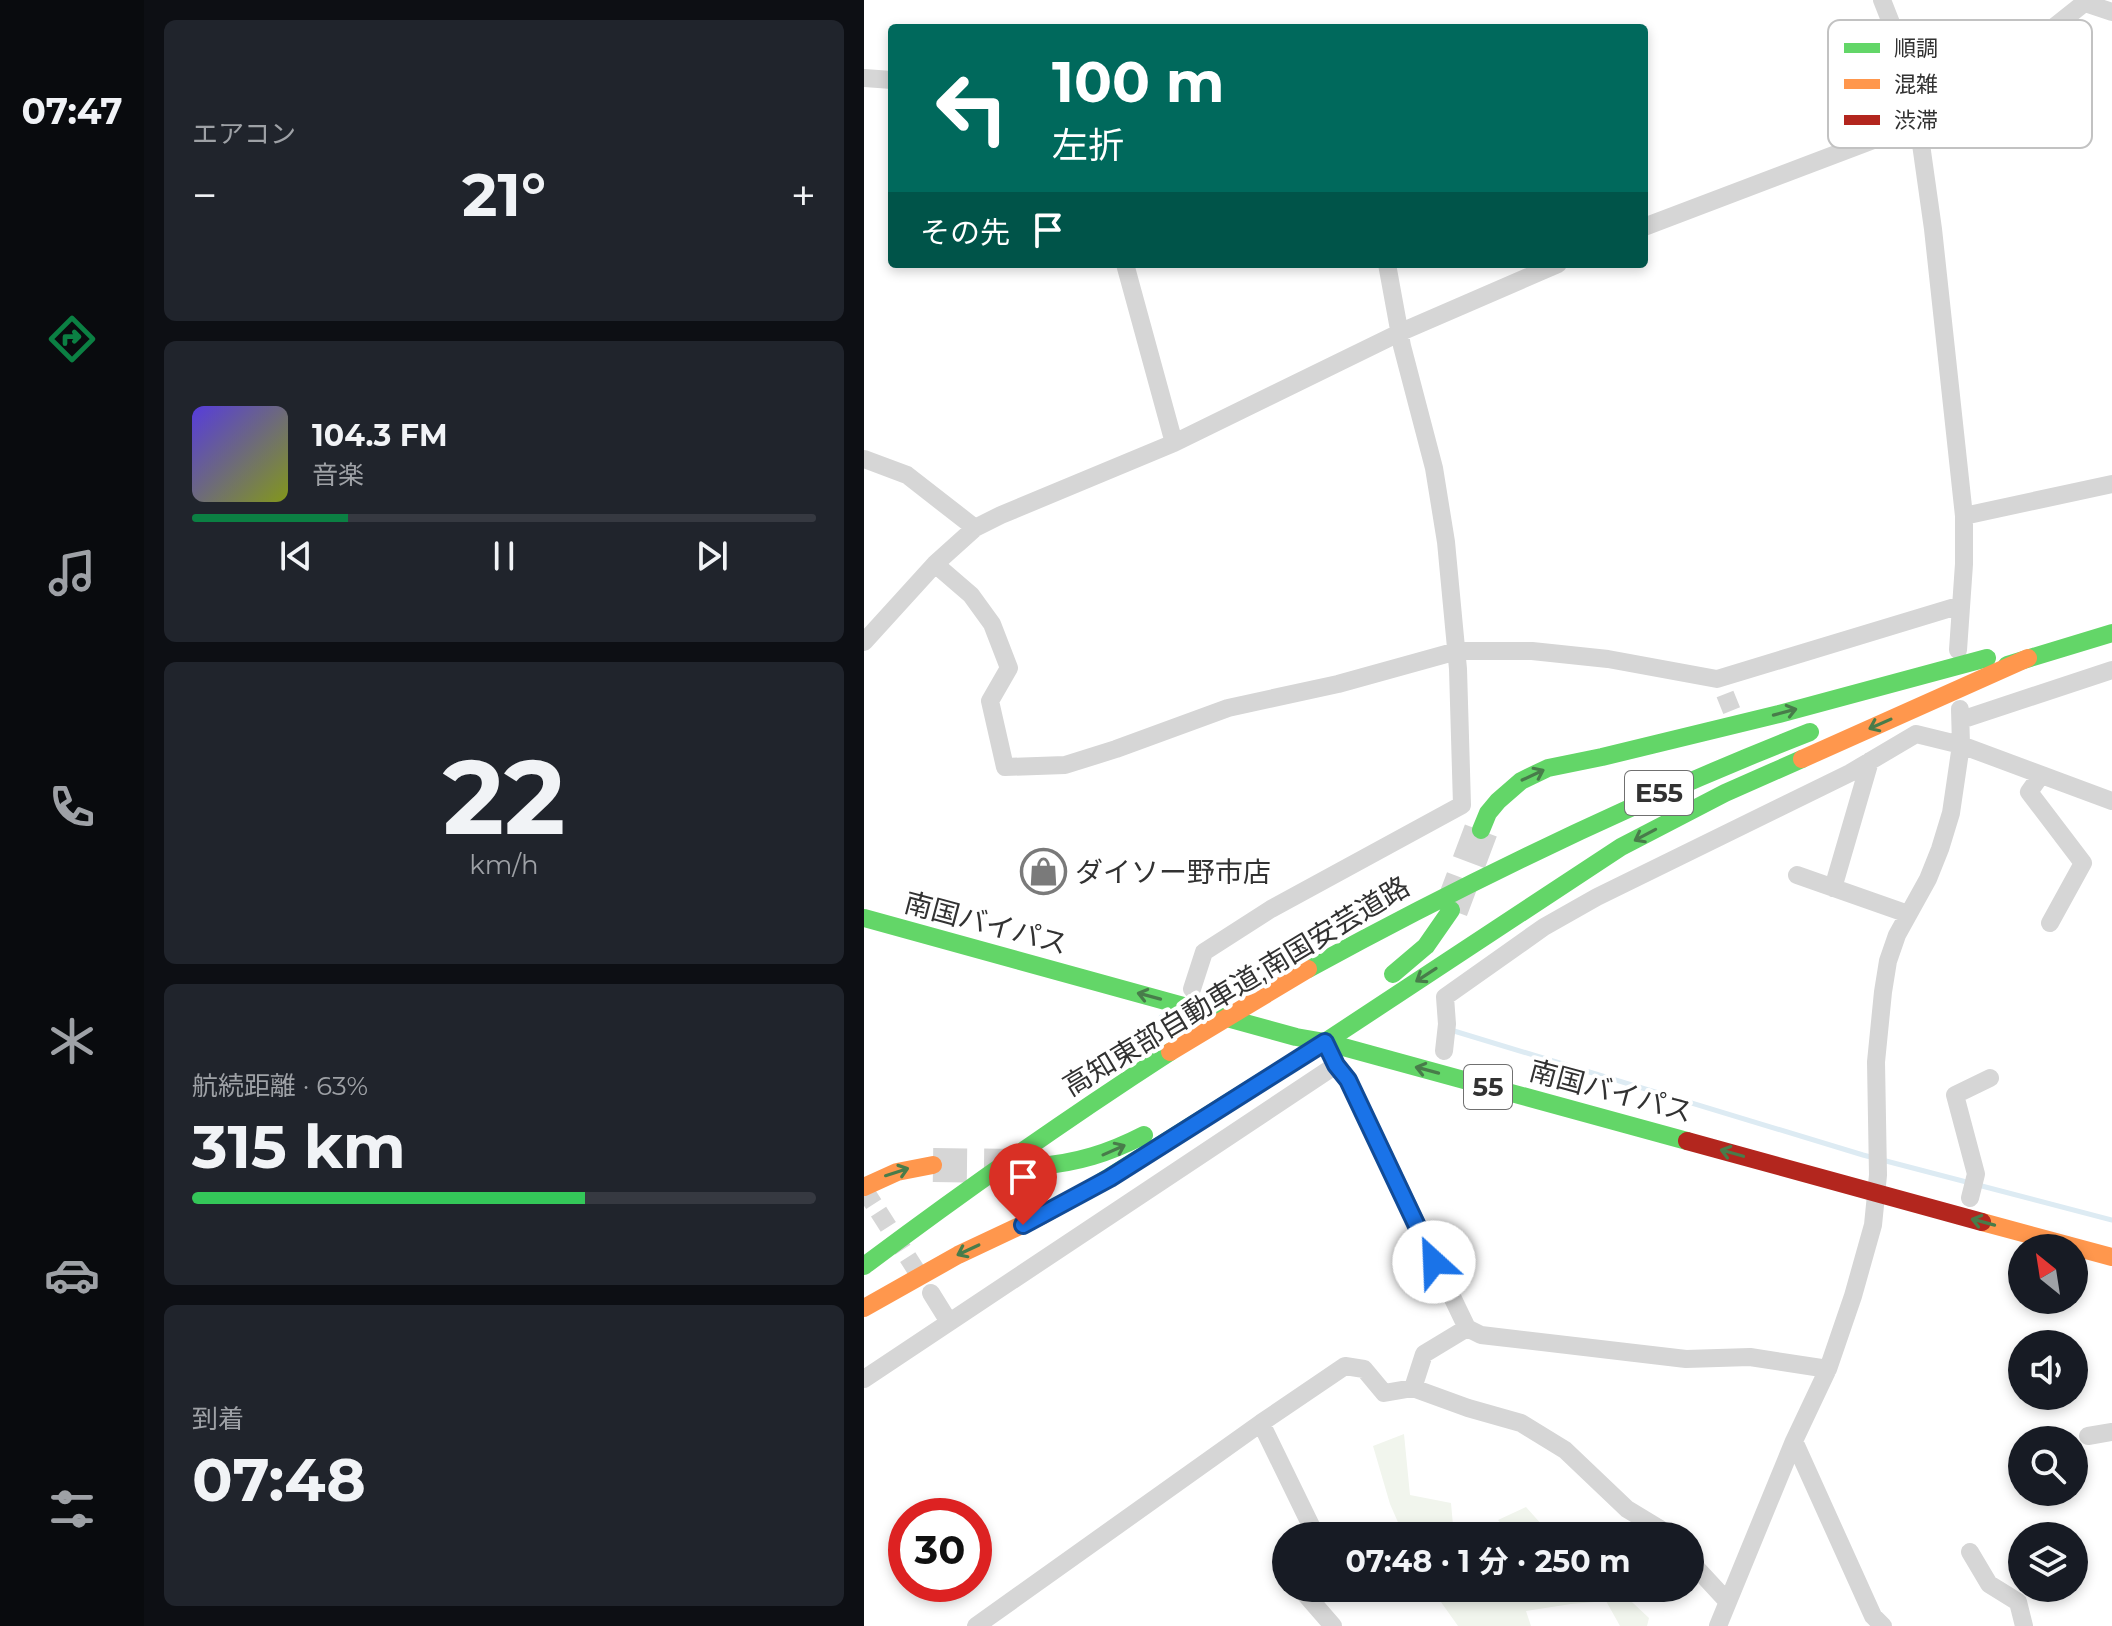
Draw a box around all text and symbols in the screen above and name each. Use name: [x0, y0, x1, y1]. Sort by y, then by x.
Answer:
legend: [1828, 20, 2092, 148]
text: 順調: [1894, 35, 1938, 62]
text: 100 m: [1052, 48, 1225, 116]
icon: left: [920, 56, 1024, 160]
text: 混雑: [1894, 71, 1938, 98]
text: 07:47: [22, 89, 122, 133]
text: 渋滞: [1894, 107, 1938, 134]
text: エアコン: [192, 118, 296, 150]
text: 左折: [1052, 123, 1124, 167]
text: 21°: [462, 158, 546, 231]
text: −: [192, 168, 217, 222]
text: +: [791, 168, 816, 222]
icon: arrive: [1026, 208, 1070, 252]
text: その先: [920, 214, 1010, 251]
icon: directions: [44, 311, 100, 367]
text: 104.3 FM: [312, 417, 448, 454]
text: 音楽: [312, 459, 364, 491]
icon: previous: [274, 534, 318, 578]
icon: pause: [482, 534, 526, 578]
icon: next: [690, 534, 734, 578]
icon: music: [44, 545, 100, 601]
one-way arrow: [1771, 704, 1797, 719]
one-way arrow: [1868, 718, 1893, 733]
text: 22: [443, 733, 565, 860]
one-way arrow: [1521, 767, 1545, 782]
road number: E55: [1625, 771, 1693, 815]
icon: phone: [44, 779, 100, 835]
one-way arrow: [1633, 828, 1657, 843]
shop icon: ダイソー野市店: [1020, 848, 1068, 896]
text: km/h: [469, 849, 539, 881]
place label: ダイソー野市店: [1075, 855, 1271, 889]
street label: 高知東部自動車道;南国安芸道路: [1057, 869, 1415, 1103]
street label: 南国バイパス: [901, 885, 1071, 961]
one-way arrow: [1415, 968, 1438, 984]
one-way arrow: [1136, 988, 1162, 1003]
icon: climate: [44, 1013, 100, 1069]
street label: 南国バイパス: [1526, 1053, 1696, 1129]
one-way arrow: [1415, 1061, 1441, 1076]
road number: 55: [1464, 1065, 1512, 1109]
text: 航続距離 · 63%: [192, 1070, 368, 1102]
text: 315 km: [192, 1110, 406, 1183]
one-way arrow: [1102, 1142, 1126, 1157]
pin: [989, 1143, 1057, 1225]
one-way arrow: [1719, 1145, 1745, 1160]
icon: arrive: [1001, 1155, 1045, 1199]
one-way arrow: [884, 1164, 909, 1179]
one-way arrow: [1970, 1214, 1996, 1229]
position arrow: [1392, 1220, 1476, 1304]
north arrow: [2008, 1234, 2088, 1314]
map controls: [2008, 1234, 2088, 1602]
one-way arrow: [956, 1243, 980, 1258]
icon: car: [44, 1247, 100, 1303]
button: sound: [2008, 1330, 2088, 1410]
text: 到着: [192, 1403, 244, 1435]
button: search: [2008, 1426, 2088, 1506]
text: 07:48: [192, 1443, 366, 1516]
icon: filters: [44, 1481, 100, 1537]
speed limit sign: 30: [888, 1498, 992, 1602]
button: layers: [2008, 1522, 2088, 1602]
text: 07:48 · 1 分 · 250 m: [1345, 1543, 1631, 1580]

